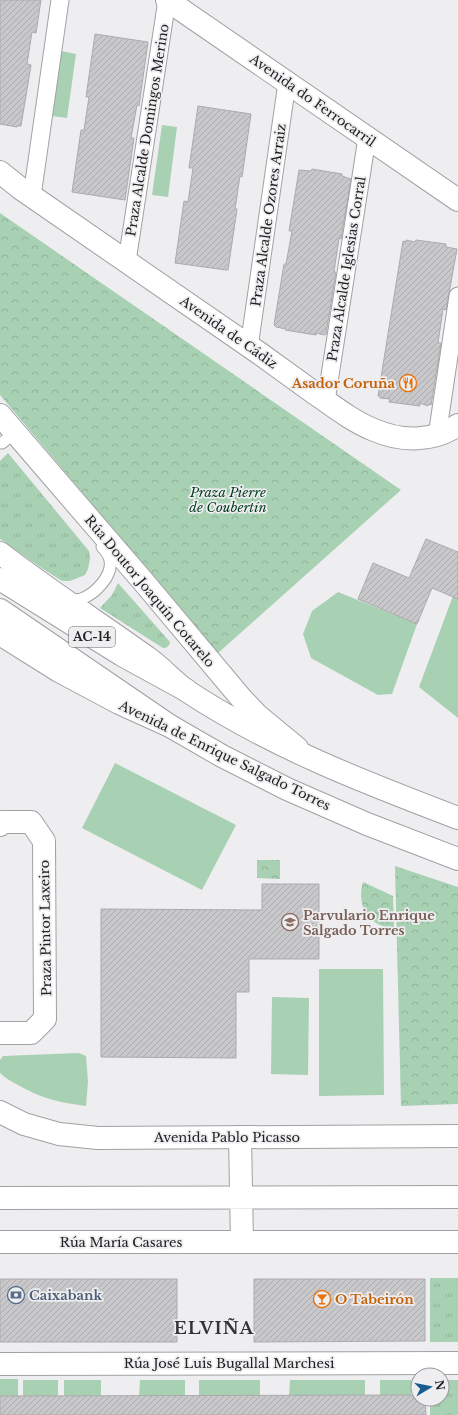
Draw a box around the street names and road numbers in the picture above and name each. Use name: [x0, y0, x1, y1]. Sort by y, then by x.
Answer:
street label: Praza Alcalde Domingos Merino: [122, 23, 173, 238]
street label: Avenida do Ferrocarril: [246, 50, 379, 150]
street label: Praza Alcalde Ozores Arraiz: [247, 123, 290, 308]
street label: Praza Alcalde Iglesias Corral: [323, 175, 370, 363]
street label: Avenida de Cádiz: [176, 292, 281, 372]
street label: Rúa Doutor Joaquín Cotarelo: [81, 512, 218, 671]
road number: AC-14: [69, 627, 115, 647]
street label: Avenida de Enrique Salgado Torres: [115, 696, 333, 814]
street label: Praza Pintor Laxeiro: [36, 860, 55, 996]
street label: Avenida Pablo Picasso: [153, 1129, 300, 1146]
street label: Rúa María Casares: [60, 1234, 182, 1251]
street label: Rúa José Luis Bugallal Marchesi: [124, 1355, 335, 1372]

